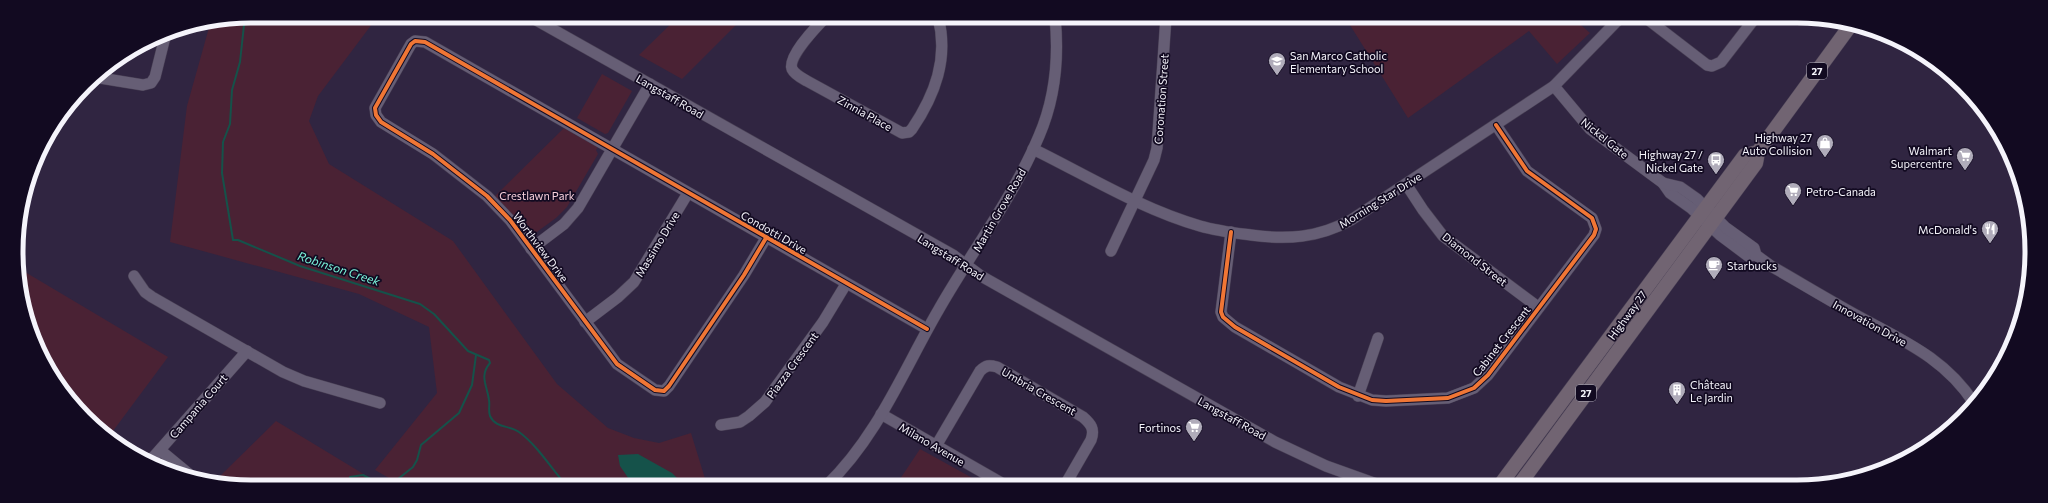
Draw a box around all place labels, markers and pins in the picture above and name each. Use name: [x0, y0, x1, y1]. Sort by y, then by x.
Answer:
place label: San Marco Catholic Elementary School: [1290, 49, 1387, 75]
school or university icon: San Marco Catholic Elementary School: [1267, 51, 1287, 76]
place label: Highway 27 Auto Collision: [1742, 131, 1812, 157]
shop icon: Highway 27 Auto Collision: [1815, 133, 1835, 158]
place label: Walmart Supercentre: [1891, 144, 1952, 170]
supermarket icon: Walmart Supercentre: [1955, 146, 1975, 171]
place label: Highway 27 / Nickel Gate: [1639, 148, 1703, 174]
bus stop icon: Highway 27 / Nickel Gate: [1706, 150, 1726, 175]
supermarket icon: Petro-Canada: [1783, 181, 1803, 206]
place label: Petro-Canada: [1806, 185, 1876, 198]
restaurant icon: McDonald's: [1980, 219, 2000, 244]
place label: McDonald's: [1918, 223, 1977, 236]
cafe icon: Starbucks: [1704, 255, 1724, 280]
place label: Starbucks: [1727, 259, 1777, 272]
place label: Château Le Jardin: [1690, 378, 1733, 405]
building icon: Château Le Jardin: [1667, 380, 1687, 405]
supermarket icon: Fortinos: [1184, 417, 1204, 442]
place label: Fortinos: [1139, 421, 1181, 434]

